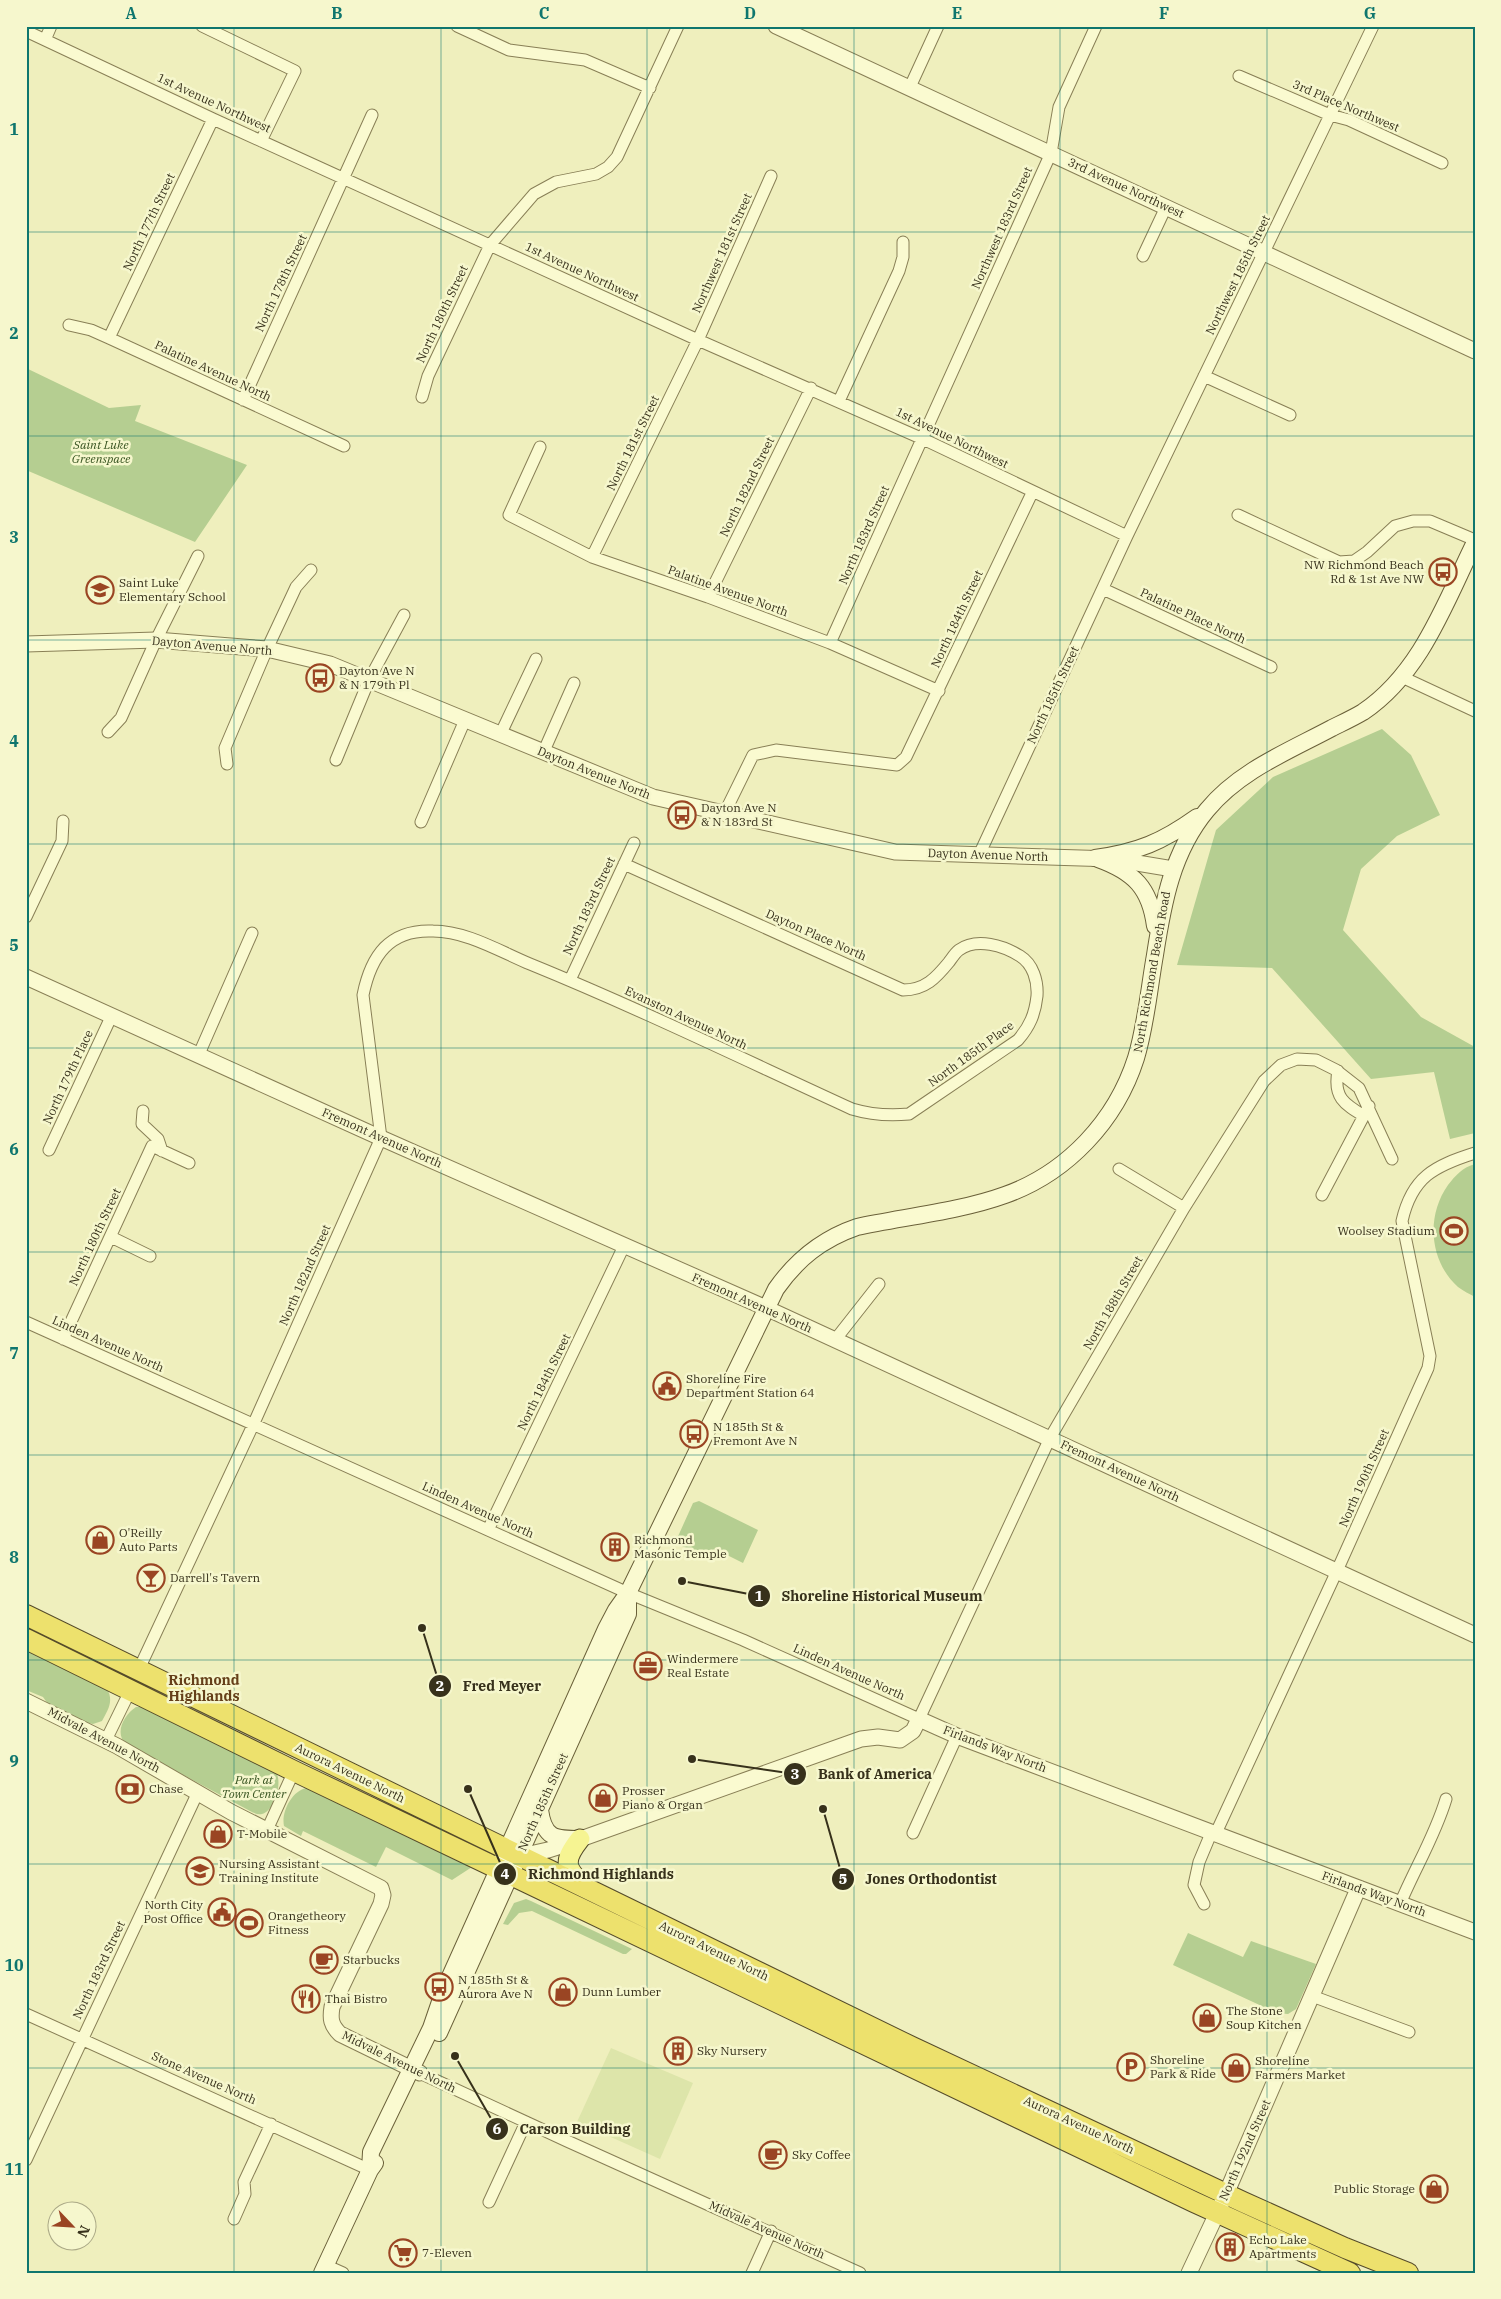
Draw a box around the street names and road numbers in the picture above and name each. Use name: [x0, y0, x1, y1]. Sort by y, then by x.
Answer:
street label: 1st Avenue Northwest: [155, 70, 273, 135]
street label: 3rd Place Northwest: [1291, 76, 1402, 135]
street label: 3rd Avenue Northwest: [1066, 154, 1187, 221]
street label: Northwest 183rd Street: [968, 164, 1035, 291]
street label: North 177th Street: [119, 171, 178, 273]
street label: Northwest 181st Street: [688, 191, 755, 315]
street label: Northwest 185th Street: [1202, 212, 1273, 337]
street label: North 178th Street: [251, 232, 310, 334]
street label: 1st Avenue Northwest: [523, 239, 641, 304]
street label: North 180th Street: [412, 263, 471, 365]
street label: Palatine Avenue North: [152, 337, 274, 404]
street label: North 181st Street: [603, 393, 662, 493]
street label: 1st Avenue Northwest: [893, 404, 1011, 471]
street label: North 182nd Street: [716, 434, 777, 539]
street label: North 183rd Street: [835, 483, 892, 587]
street label: Palatine Avenue North: [666, 562, 791, 619]
street label: North 184th Street: [927, 568, 986, 670]
street label: Palatine Place North: [1138, 584, 1249, 647]
street label: Dayton Avenue North: [151, 633, 273, 658]
street label: North 185th Street: [1023, 644, 1082, 746]
street label: Dayton Avenue North: [535, 743, 654, 802]
street label: Dayton Avenue North: [927, 845, 1049, 864]
street label: North 183rd Street: [559, 854, 618, 957]
street label: North Richmond Beach Road: [1130, 890, 1173, 1054]
street label: Dayton Place North: [763, 906, 869, 964]
street label: Evanston Avenue North: [623, 983, 750, 1053]
street label: North 185th Place: [925, 1017, 1016, 1090]
street label: North 179th Place: [39, 1027, 96, 1126]
street label: Fremont Avenue North: [320, 1104, 445, 1171]
street label: North 180th Street: [65, 1186, 124, 1288]
street label: North 182nd Street: [276, 1222, 334, 1328]
street label: North 188th Street: [1080, 1253, 1146, 1352]
street label: Fremont Avenue North: [690, 1269, 815, 1336]
street label: Linden Avenue North: [50, 1312, 167, 1375]
street label: North 184th Street: [514, 1331, 573, 1433]
street label: North 190th Street: [1335, 1426, 1392, 1529]
street label: Fremont Avenue North: [1058, 1436, 1183, 1505]
street label: Linden Avenue North: [420, 1478, 537, 1541]
street label: Linden Avenue North: [791, 1640, 908, 1703]
street label: Midvale Avenue North: [45, 1704, 164, 1776]
street label: Firlands Way North: [941, 1722, 1050, 1775]
street label: Aurora Avenue North: [293, 1739, 408, 1806]
street label: North 185th Street: [514, 1750, 571, 1853]
street label: Firlands Way North: [1320, 1868, 1429, 1920]
street label: Aurora Avenue North: [657, 1917, 772, 1984]
street label: North 183rd Street: [69, 1918, 128, 2021]
street label: Midvale Avenue North: [340, 2027, 459, 2096]
street label: Stone Avenue North: [149, 2048, 259, 2108]
street label: Aurora Avenue North: [1022, 2092, 1137, 2157]
street label: North 192nd Street: [1216, 2097, 1274, 2203]
street label: Midvale Avenue North: [707, 2197, 828, 2262]

